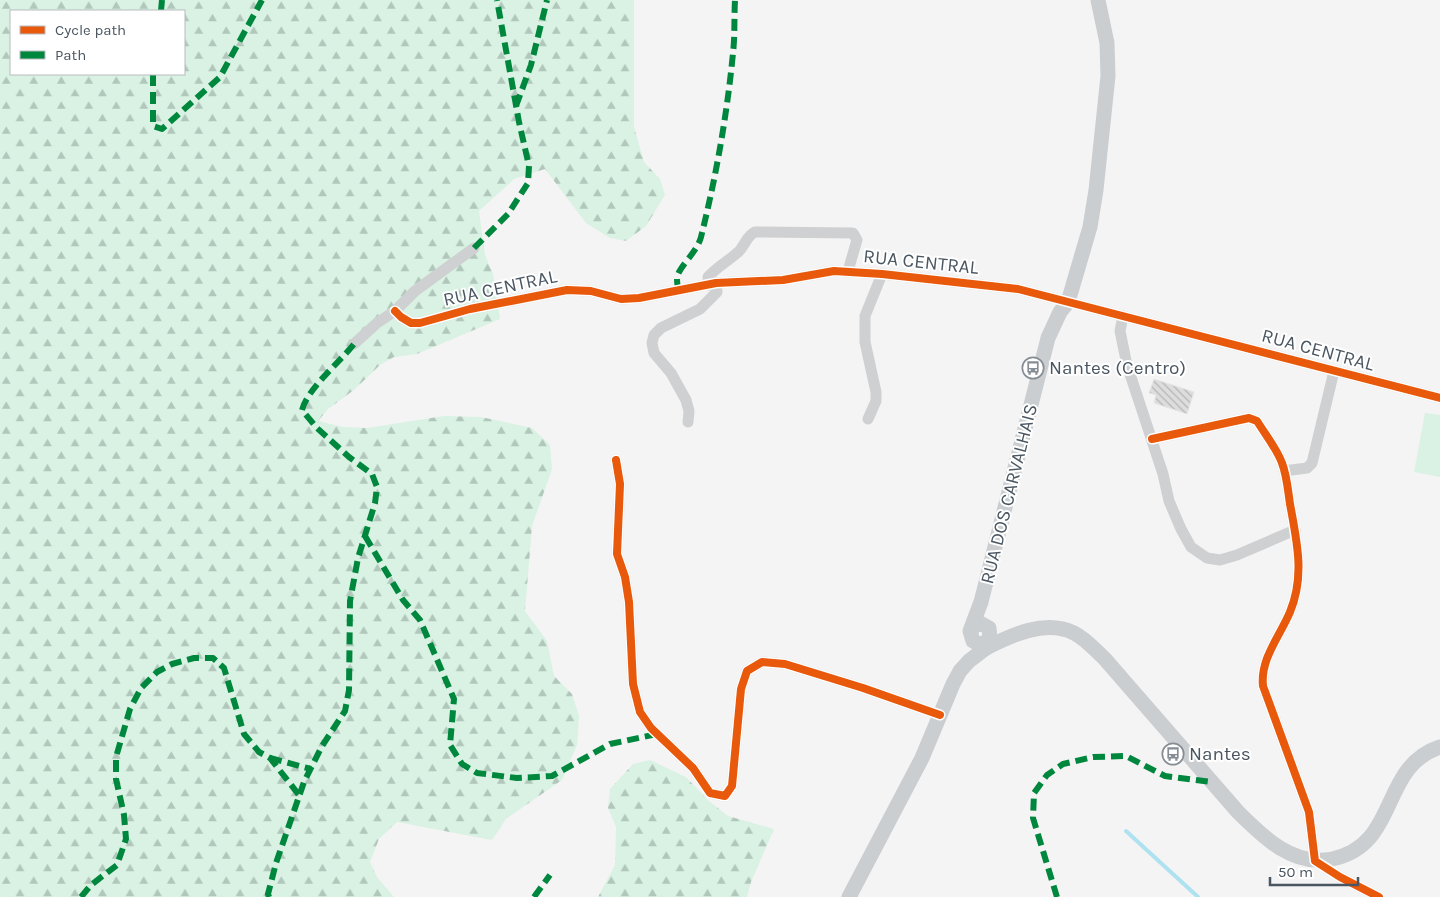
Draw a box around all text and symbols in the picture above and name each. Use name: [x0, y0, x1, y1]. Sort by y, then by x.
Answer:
legend: [10, 10, 185, 75]
text: Cycle path: [55, 21, 126, 39]
text: Path: [55, 46, 86, 64]
street label: RUA CENTRAL: [862, 245, 980, 279]
street label: RUA CENTRAL: [441, 265, 559, 311]
street label: RUA CENTRAL: [1259, 324, 1377, 376]
bus stop icon: Nantes (Centro): [1021, 356, 1045, 380]
place label: Nantes (Centro): [1049, 357, 1186, 379]
street label: RUA DOS CARVALHAIS: [976, 402, 1042, 586]
bus stop icon: Nantes: [1161, 742, 1185, 766]
place label: Nantes: [1189, 743, 1251, 765]
scale bar: [1270, 854, 1358, 886]
text: 50 m: [1278, 863, 1313, 881]

